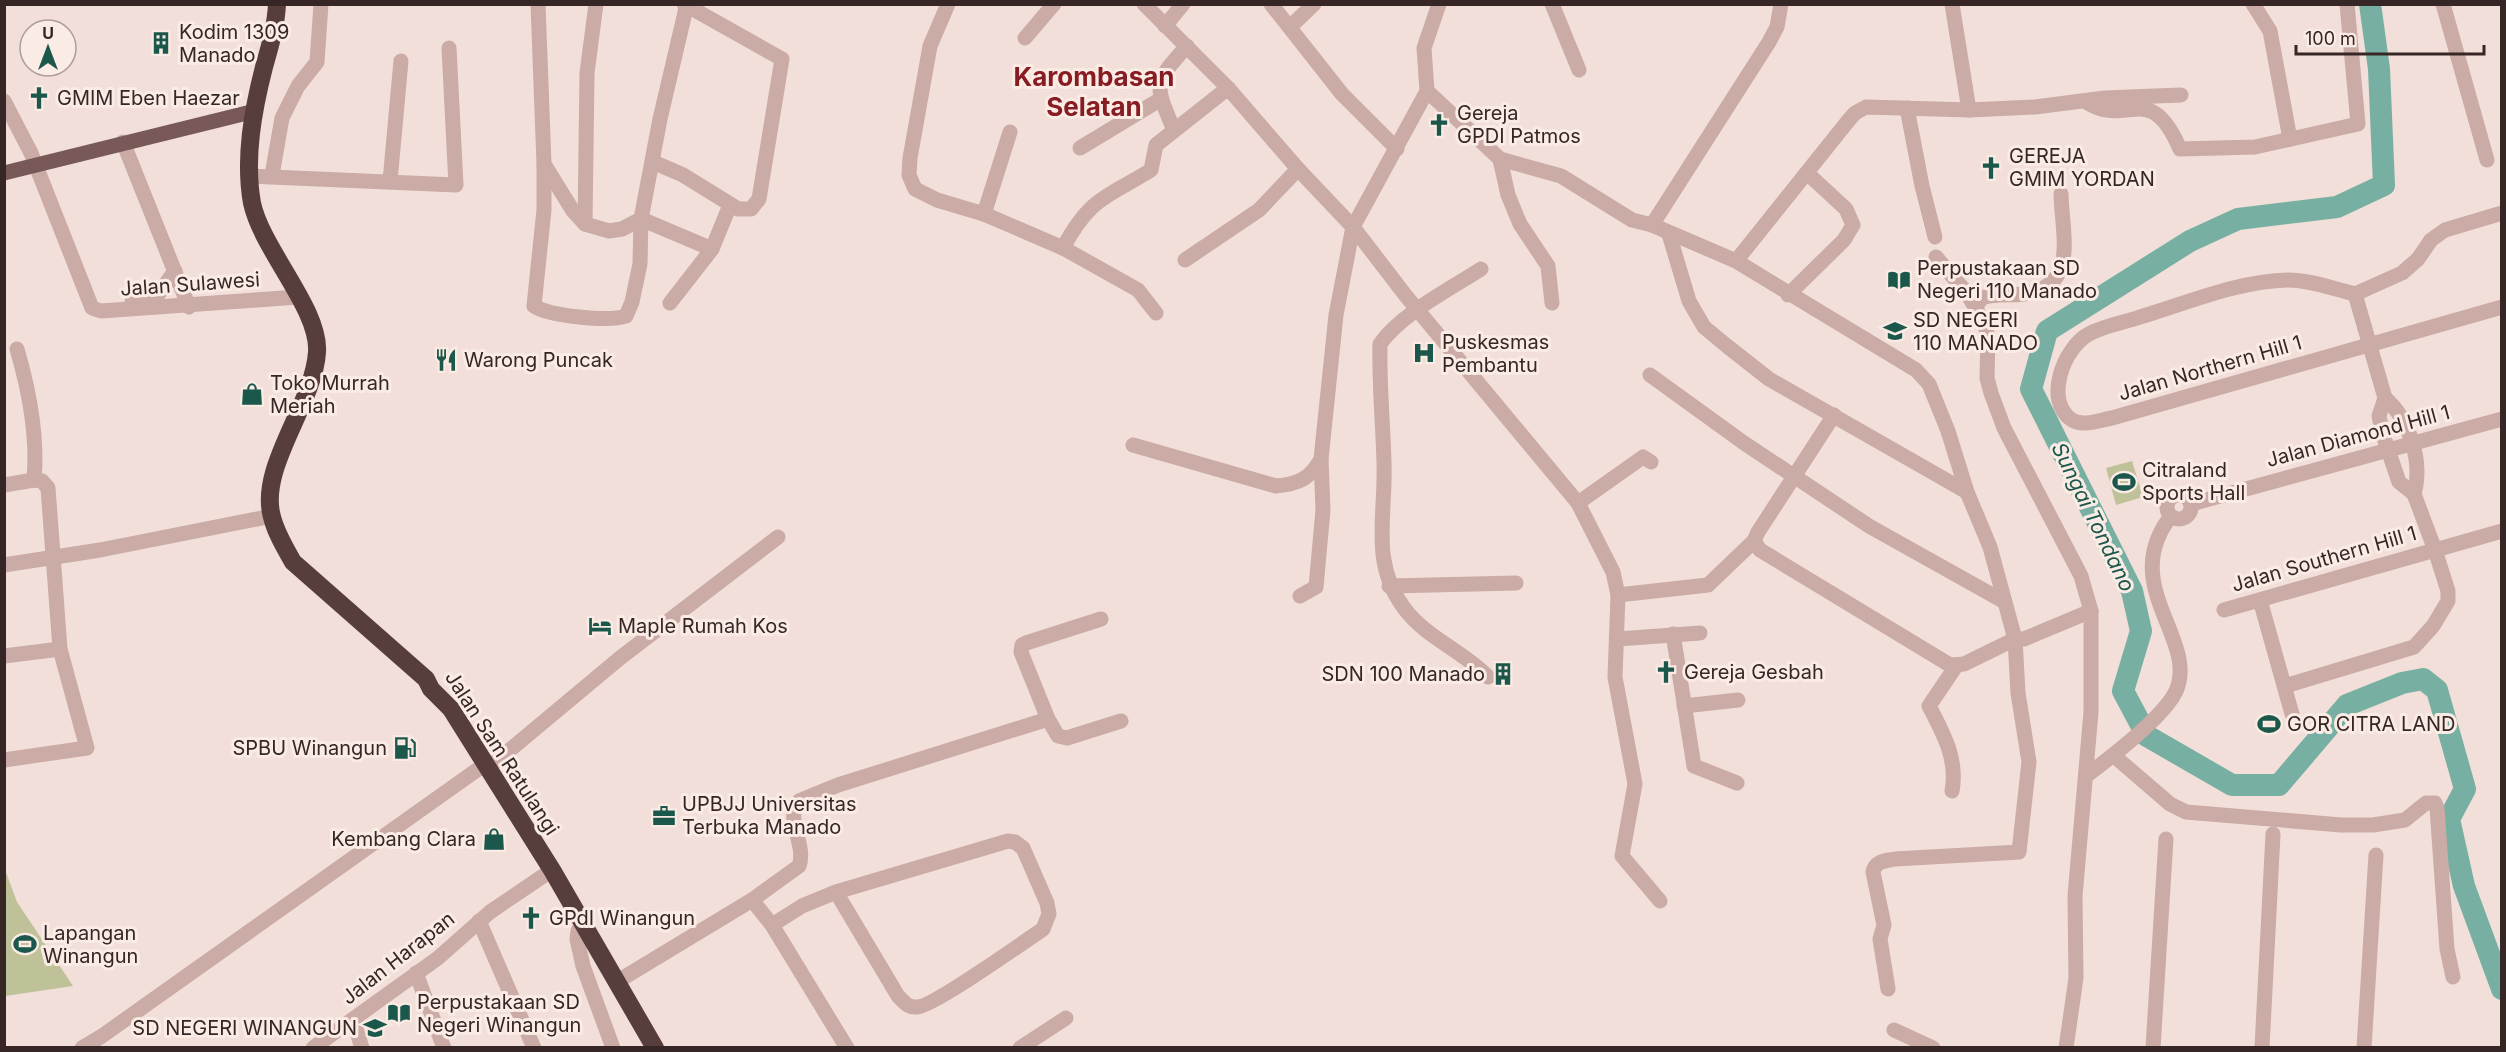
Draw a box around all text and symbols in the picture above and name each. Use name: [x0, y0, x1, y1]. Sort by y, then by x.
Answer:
north arrow: [18, 18, 78, 78]
scale bar: [2296, 18, 2484, 56]
place label: Kodim 1309 Manado: [179, 20, 289, 67]
text: U: [42, 23, 54, 43]
text: 100 m: [2305, 28, 2356, 49]
building icon: Kodim 1309 Manado: [148, 30, 174, 56]
district label: Karombasan Selatan: [1013, 61, 1175, 122]
church icon: GMIM Eben Haezar: [26, 85, 52, 111]
place label: GMIM Eben Haezar: [57, 86, 240, 110]
place label: Gereja GPDI Patmos: [1457, 101, 1581, 148]
church icon: Gereja GPDI Patmos: [1426, 112, 1452, 138]
place label: GEREJA GMIM YORDAN: [2009, 144, 2155, 191]
church icon: GEREJA GMIM YORDAN: [1978, 155, 2004, 181]
place label: Perpustakaan SD Negeri 110 Manado: [1917, 256, 2097, 303]
street label: Jalan Sulawesi: [119, 267, 261, 301]
library icon: Perpustakaan SD Negeri 110 Manado: [1886, 267, 1912, 293]
place label: SD NEGERI 110 MANADO: [1913, 308, 2038, 355]
school or university icon: SD NEGERI 110 MANADO: [1882, 318, 1908, 344]
place label: Puskesmas Pembantu: [1442, 330, 1549, 377]
street label: Jalan Northern Hill 1: [2116, 330, 2304, 406]
hospital icon: Puskesmas Pembantu: [1411, 340, 1437, 366]
restaurant icon: Warong Puncak: [433, 347, 459, 373]
place label: Warong Puncak: [464, 348, 613, 372]
place label: Toko Murrah Meriah: [270, 371, 390, 418]
shop icon: Toko Murrah Meriah: [239, 381, 265, 407]
street label: Jalan Diamond Hill 1: [2264, 400, 2452, 472]
water label: Sungai Tondano: [2047, 438, 2140, 595]
place label: Citraland Sports Hall: [2142, 458, 2245, 505]
sports icon: Citraland Sports Hall: [2111, 469, 2137, 495]
street label: Jalan Southern Hill 1: [2229, 521, 2419, 597]
hotel icon: Maple Rumah Kos: [587, 613, 613, 639]
place label: Maple Rumah Kos: [618, 614, 788, 638]
church icon: Gereja Gesbah: [1653, 659, 1679, 685]
place label: Gereja Gesbah: [1684, 660, 1824, 684]
building icon: SDN 100 Manado: [1490, 661, 1516, 687]
place label: SDN 100 Manado: [1321, 662, 1485, 686]
street label: Jalan Sam Ratulangi: [440, 666, 564, 840]
sports icon: GOR CITRA LAND: [2256, 711, 2282, 737]
place label: GOR CITRA LAND: [2287, 712, 2456, 736]
fuel station icon: SPBU Winangun: [392, 735, 418, 761]
place label: SPBU Winangun: [232, 736, 387, 760]
place label: UPBJJ Universitas Terbuka Manado: [682, 792, 857, 839]
office icon: UPBJJ Universitas Terbuka Manado: [651, 803, 677, 829]
shop icon: Kembang Clara: [481, 826, 507, 852]
place label: Kembang Clara: [331, 827, 476, 851]
church icon: GPdI Winangun: [518, 905, 544, 931]
place label: GPdI Winangun: [549, 906, 695, 930]
street label: Jalan Harapan: [337, 907, 459, 1009]
place label: Lapangan Winangun: [43, 921, 138, 968]
sports icon: Lapangan Winangun: [12, 931, 38, 957]
place label: Perpustakaan SD Negeri Winangun: [417, 990, 581, 1037]
library icon: Perpustakaan SD Negeri Winangun: [386, 1000, 412, 1026]
school or university icon: SD NEGERI WINANGUN: [362, 1015, 388, 1041]
place label: SD NEGERI WINANGUN: [132, 1016, 357, 1040]

